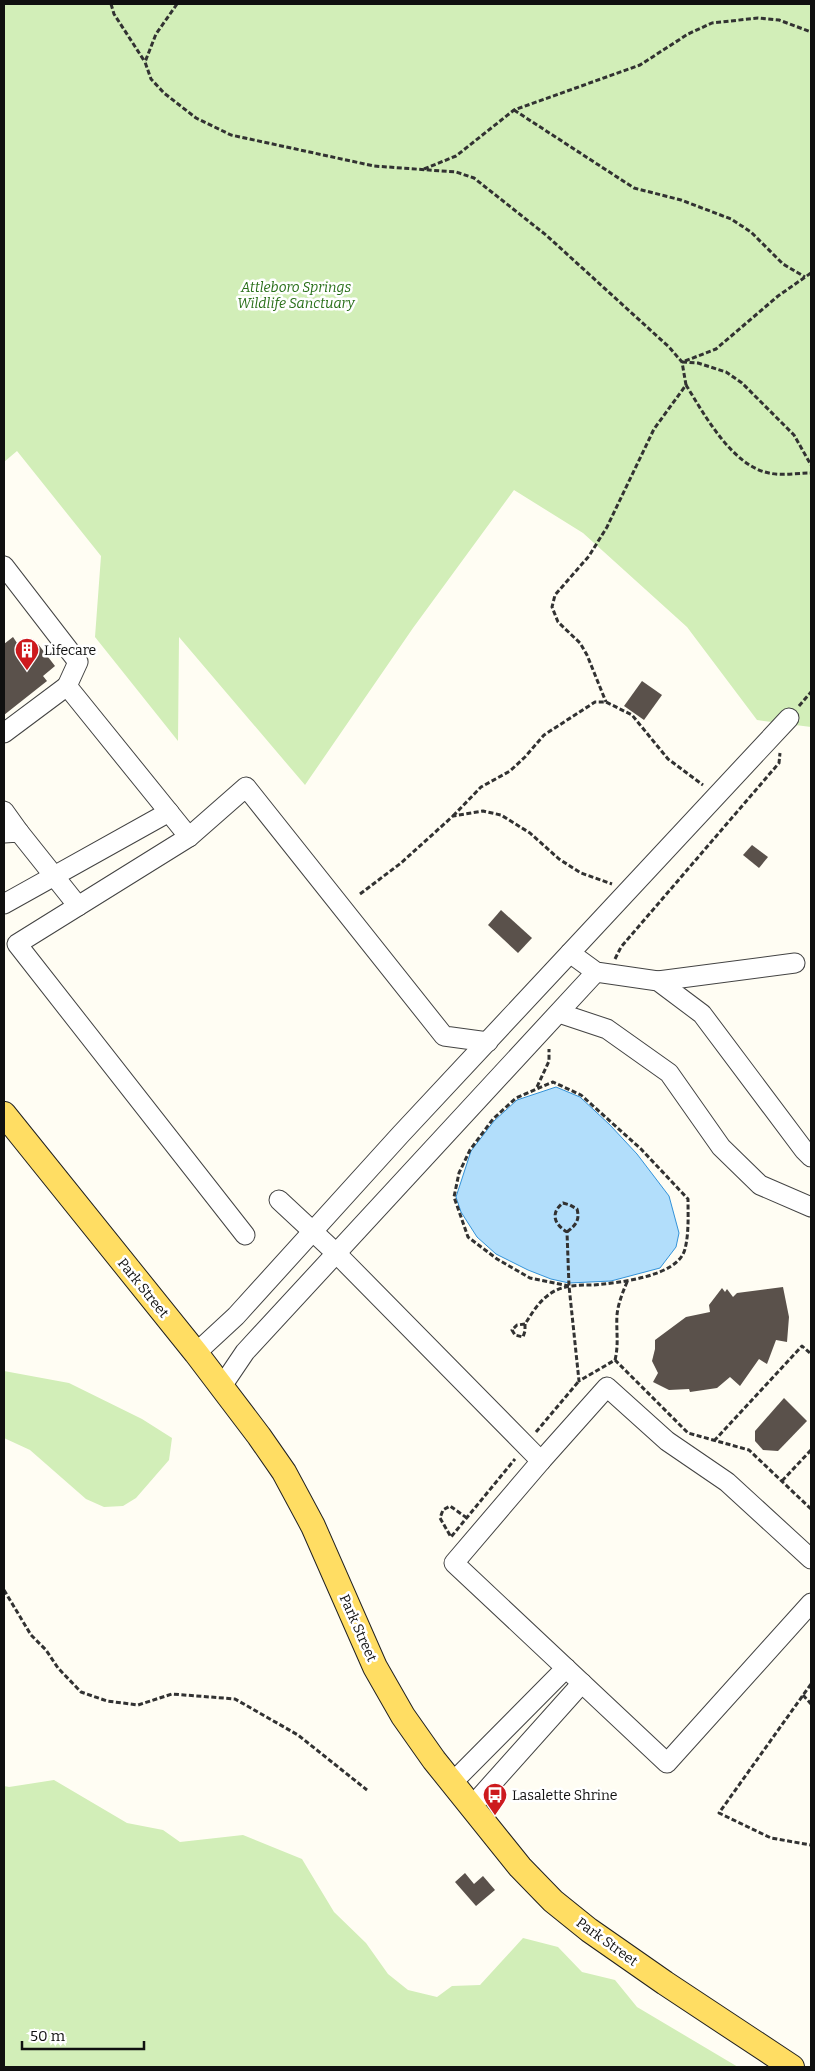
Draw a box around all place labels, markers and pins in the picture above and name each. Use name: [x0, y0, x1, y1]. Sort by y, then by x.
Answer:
building icon: Lifecare: [14, 637, 40, 671]
place label: Lifecare: [44, 642, 96, 659]
bus stop icon: Lasalette Shrine: [482, 1782, 508, 1816]
place label: Lasalette Shrine: [512, 1787, 617, 1804]

